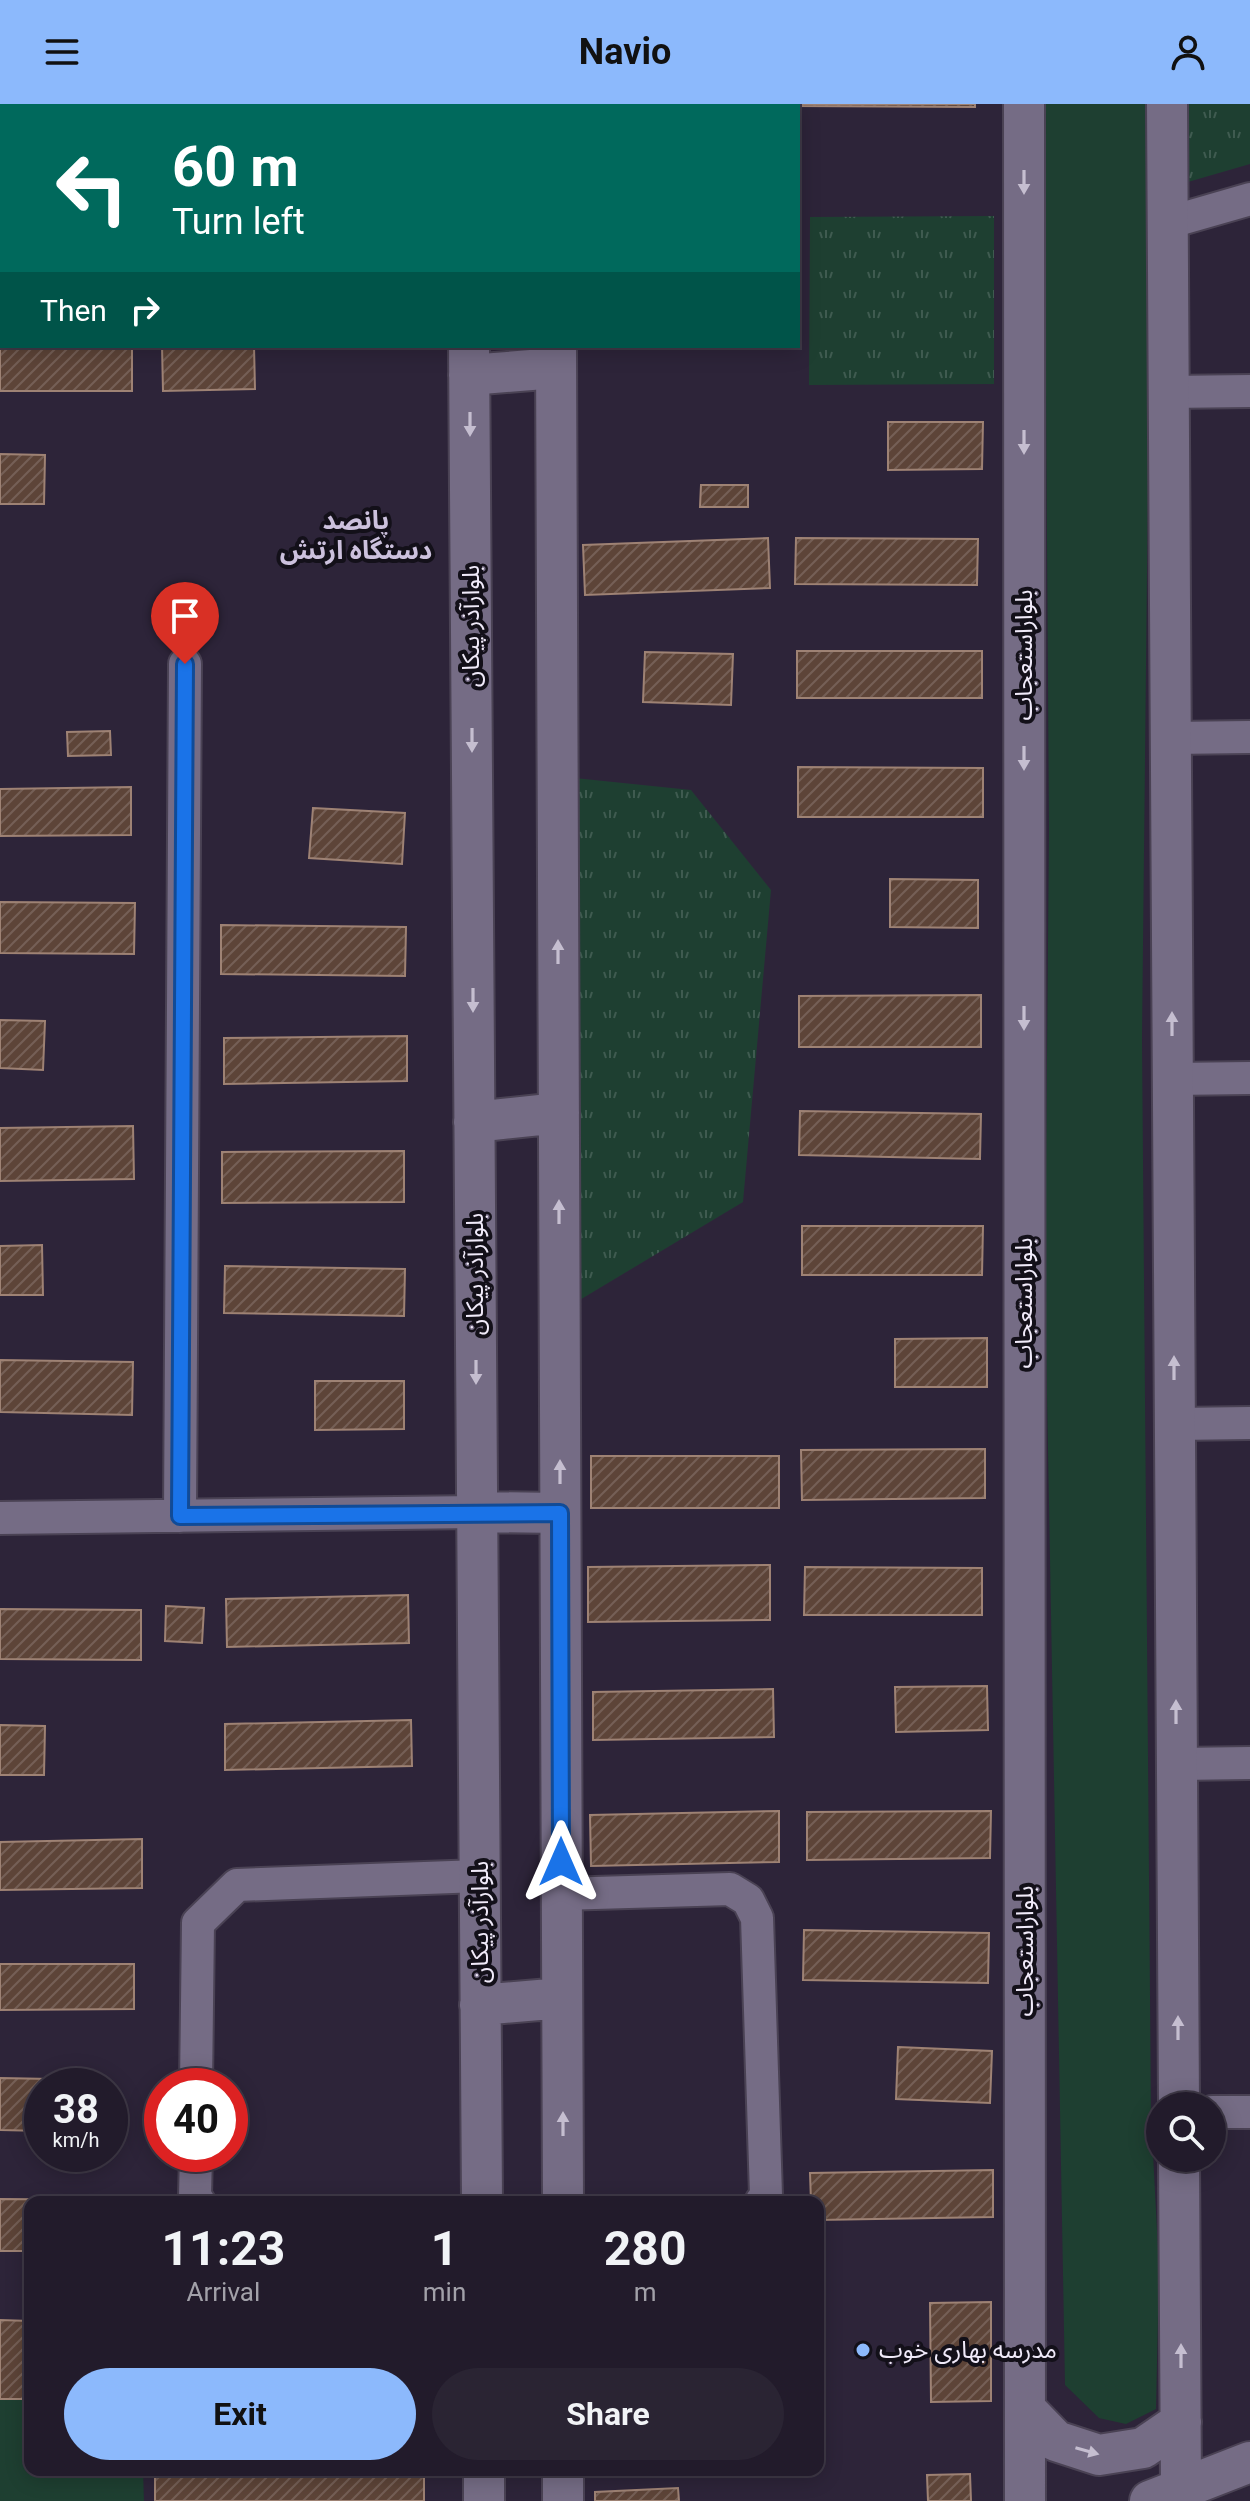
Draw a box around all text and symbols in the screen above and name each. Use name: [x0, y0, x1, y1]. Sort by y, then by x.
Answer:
icon: menu: [40, 30, 84, 74]
icon: person: [1166, 30, 1210, 74]
text: Navio: [579, 31, 671, 73]
text: 60 m: [172, 134, 299, 200]
icon: left: [40, 136, 144, 240]
one-way arrow: [1018, 170, 1030, 195]
text: Turn left: [172, 201, 305, 243]
icon: right: [123, 288, 167, 332]
text: Then: [40, 293, 107, 328]
one-way arrow: [463, 412, 476, 437]
one-way arrow: [1018, 430, 1030, 455]
district label: پانصد دستگاه ارتش: [280, 505, 432, 565]
street label: بلوارآذر پیکان: [457, 565, 486, 687]
pin: [151, 582, 219, 664]
street label: بلواراستعجاب: [1010, 590, 1038, 721]
icon: arrive: [163, 594, 207, 638]
one-way arrow: [466, 728, 478, 753]
one-way arrow: [1018, 746, 1030, 771]
one-way arrow: [552, 939, 564, 964]
one-way arrow: [467, 988, 479, 1013]
one-way arrow: [1018, 1006, 1030, 1031]
one-way arrow: [1166, 1011, 1178, 1036]
one-way arrow: [553, 1199, 565, 1224]
street label: بلوارآذر پیکان: [461, 1213, 490, 1335]
street label: بلواراستعجاب: [1010, 1238, 1038, 1369]
one-way arrow: [1168, 1355, 1180, 1380]
one-way arrow: [470, 1360, 482, 1385]
one-way arrow: [554, 1459, 566, 1484]
one-way arrow: [1170, 1699, 1183, 1724]
position arrow: [519, 1820, 603, 1904]
street label: بلوارآذر پیکان: [466, 1861, 495, 1983]
street label: بلواراستعجاب: [1011, 1886, 1039, 2017]
one-way arrow: [1172, 2015, 1184, 2040]
speed limit sign: 40: [144, 2068, 248, 2172]
text: 38: [53, 2086, 99, 2133]
map controls: [1146, 2092, 1226, 2172]
button: search: [1146, 2092, 1226, 2172]
one-way arrow: [556, 2111, 569, 2136]
text: km/h: [53, 2128, 99, 2152]
text: 11:23: [162, 2220, 285, 2277]
text: 1: [431, 2220, 458, 2277]
text: 280: [604, 2220, 686, 2277]
text: Arrival: [187, 2277, 260, 2307]
text: min: [423, 2277, 466, 2307]
text: m: [634, 2277, 657, 2307]
place label: مدرسه بهاری خوب: [879, 2336, 1057, 2364]
marker: مدرسه بهاری خوب: [854, 2341, 872, 2359]
one-way arrow: [1175, 2343, 1187, 2368]
button: Exit: [64, 2368, 416, 2460]
button: Share: [432, 2368, 784, 2460]
one-way arrow: [1076, 2445, 1100, 2458]

